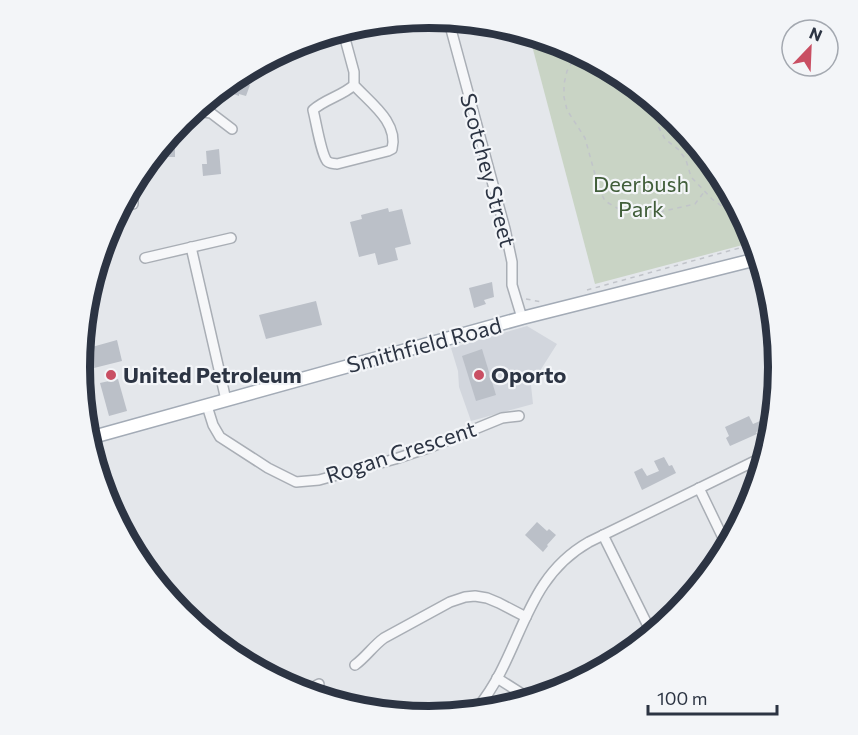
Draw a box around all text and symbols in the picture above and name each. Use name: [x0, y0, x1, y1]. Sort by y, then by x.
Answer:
north arrow: [780, 18, 840, 78]
text: N: [807, 23, 825, 45]
street label: Scotchey Street: [455, 90, 522, 250]
park label: Deerbush Park: [593, 170, 689, 222]
street label: Smithfield Road: [343, 311, 504, 378]
place label: United Petroleum: [123, 361, 302, 388]
place label: Oporto: [491, 361, 567, 388]
marker: United Petroleum: [104, 368, 118, 382]
marker: Oporto: [472, 368, 486, 382]
street label: Rogan Crescent: [322, 415, 479, 489]
scale bar: [648, 678, 777, 716]
text: 100 m: [657, 687, 707, 709]

